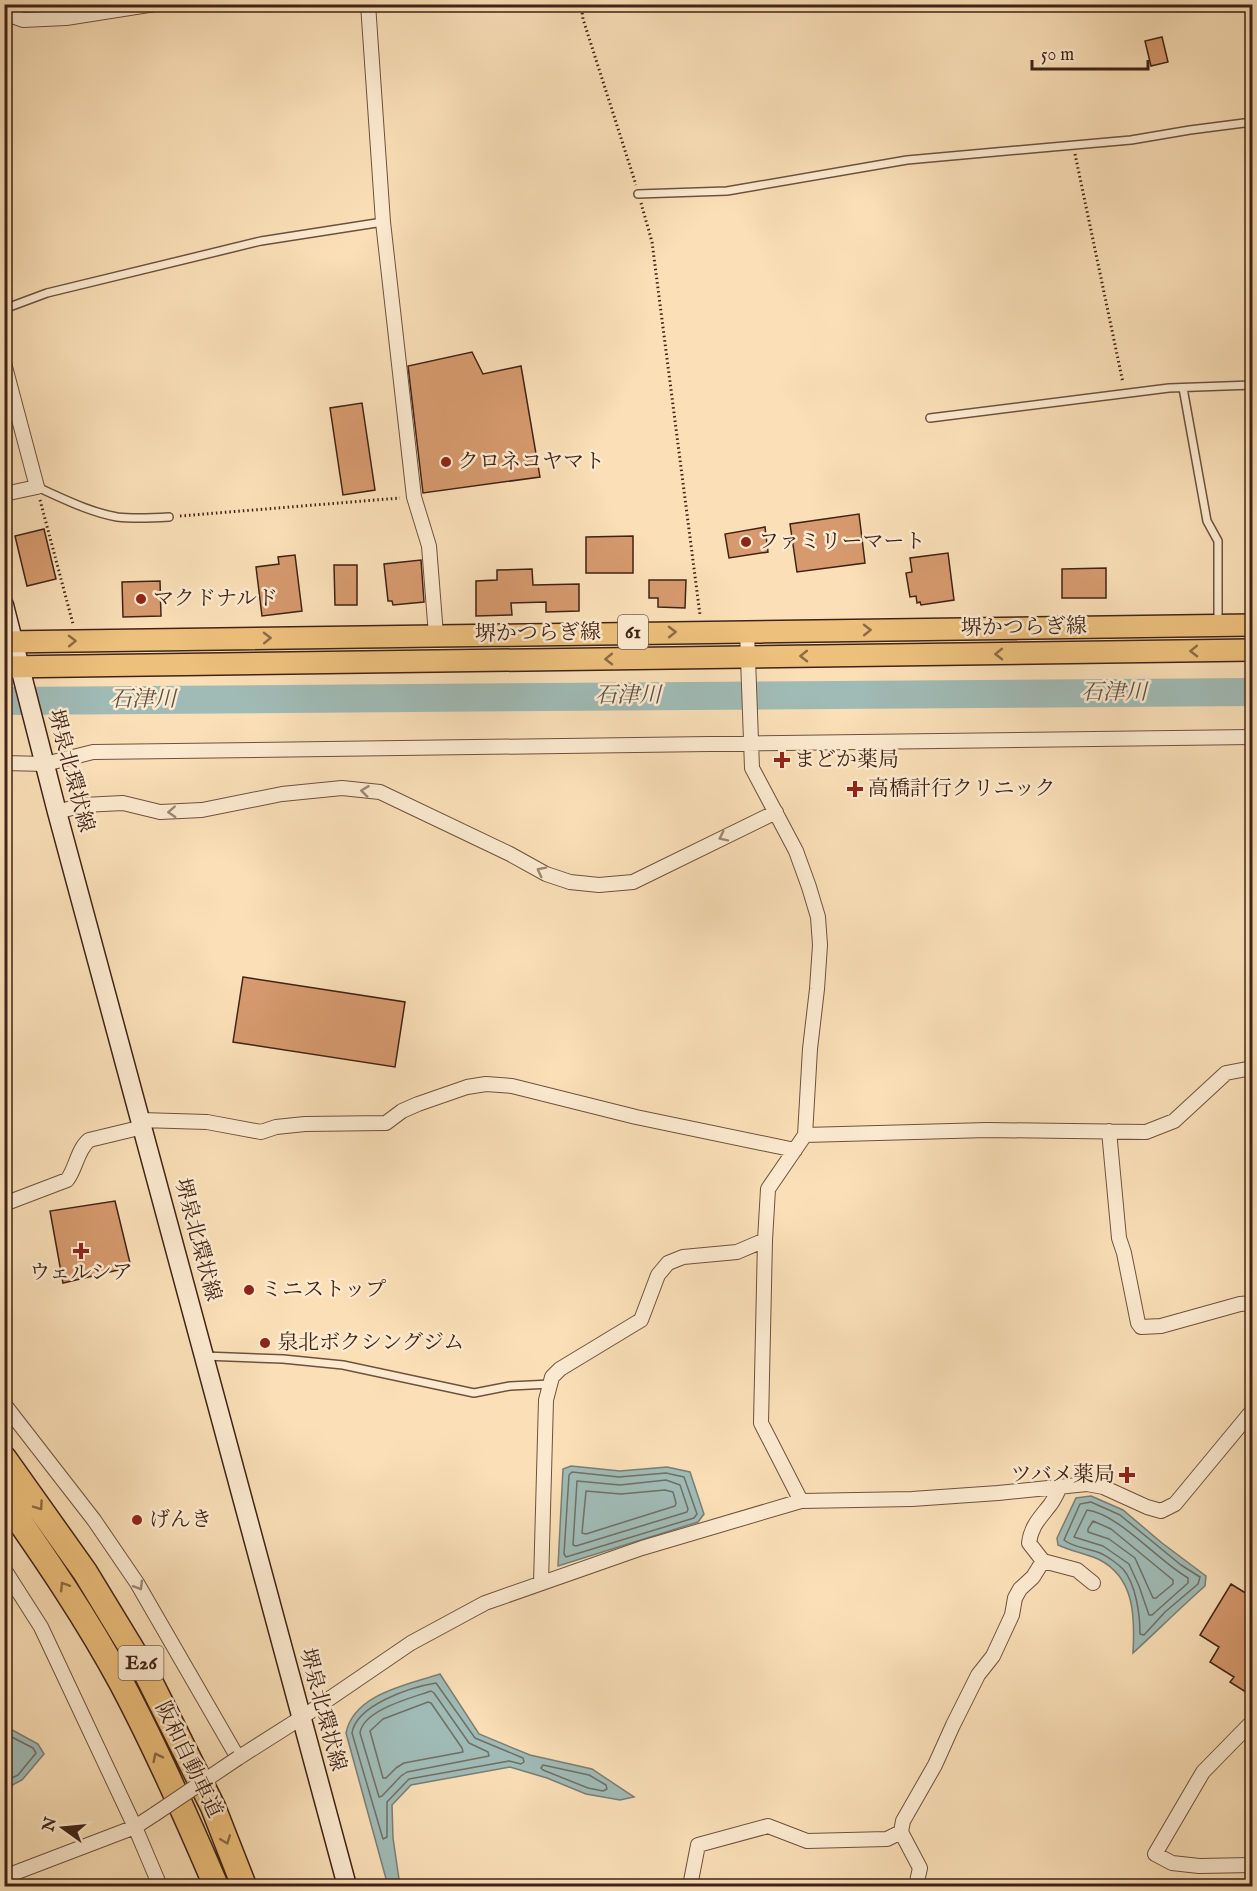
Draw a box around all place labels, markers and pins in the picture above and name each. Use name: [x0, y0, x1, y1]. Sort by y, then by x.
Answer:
place label: クロネコヤマト: [458, 449, 605, 476]
marker: クロネコヤマト: [439, 455, 453, 469]
place label: ファミリーマート: [758, 529, 926, 556]
marker: ファミリーマート: [739, 535, 753, 549]
place label: マクドナルド: [153, 586, 278, 613]
marker: マクドナルド: [134, 592, 148, 606]
place label: まどか薬局: [794, 747, 899, 774]
marker: まどか薬局: [775, 753, 789, 767]
place label: 高橋計行クリニック: [868, 776, 1056, 803]
marker: 高橋計行クリニック: [846, 780, 864, 798]
marker: ウェルシア: [74, 1244, 88, 1258]
place label: ウェルシア: [29, 1260, 133, 1287]
place label: ミニストップ: [261, 1277, 386, 1304]
marker: ミニストップ: [242, 1283, 256, 1297]
place label: 泉北ボクシングジム: [277, 1330, 464, 1357]
marker: 泉北ボクシングジム: [258, 1336, 272, 1350]
place label: ツバメ薬局: [1010, 1462, 1115, 1489]
marker: ツバメ薬局: [1120, 1468, 1134, 1482]
place label: げんき: [149, 1507, 212, 1534]
marker: げんき: [130, 1513, 144, 1527]

